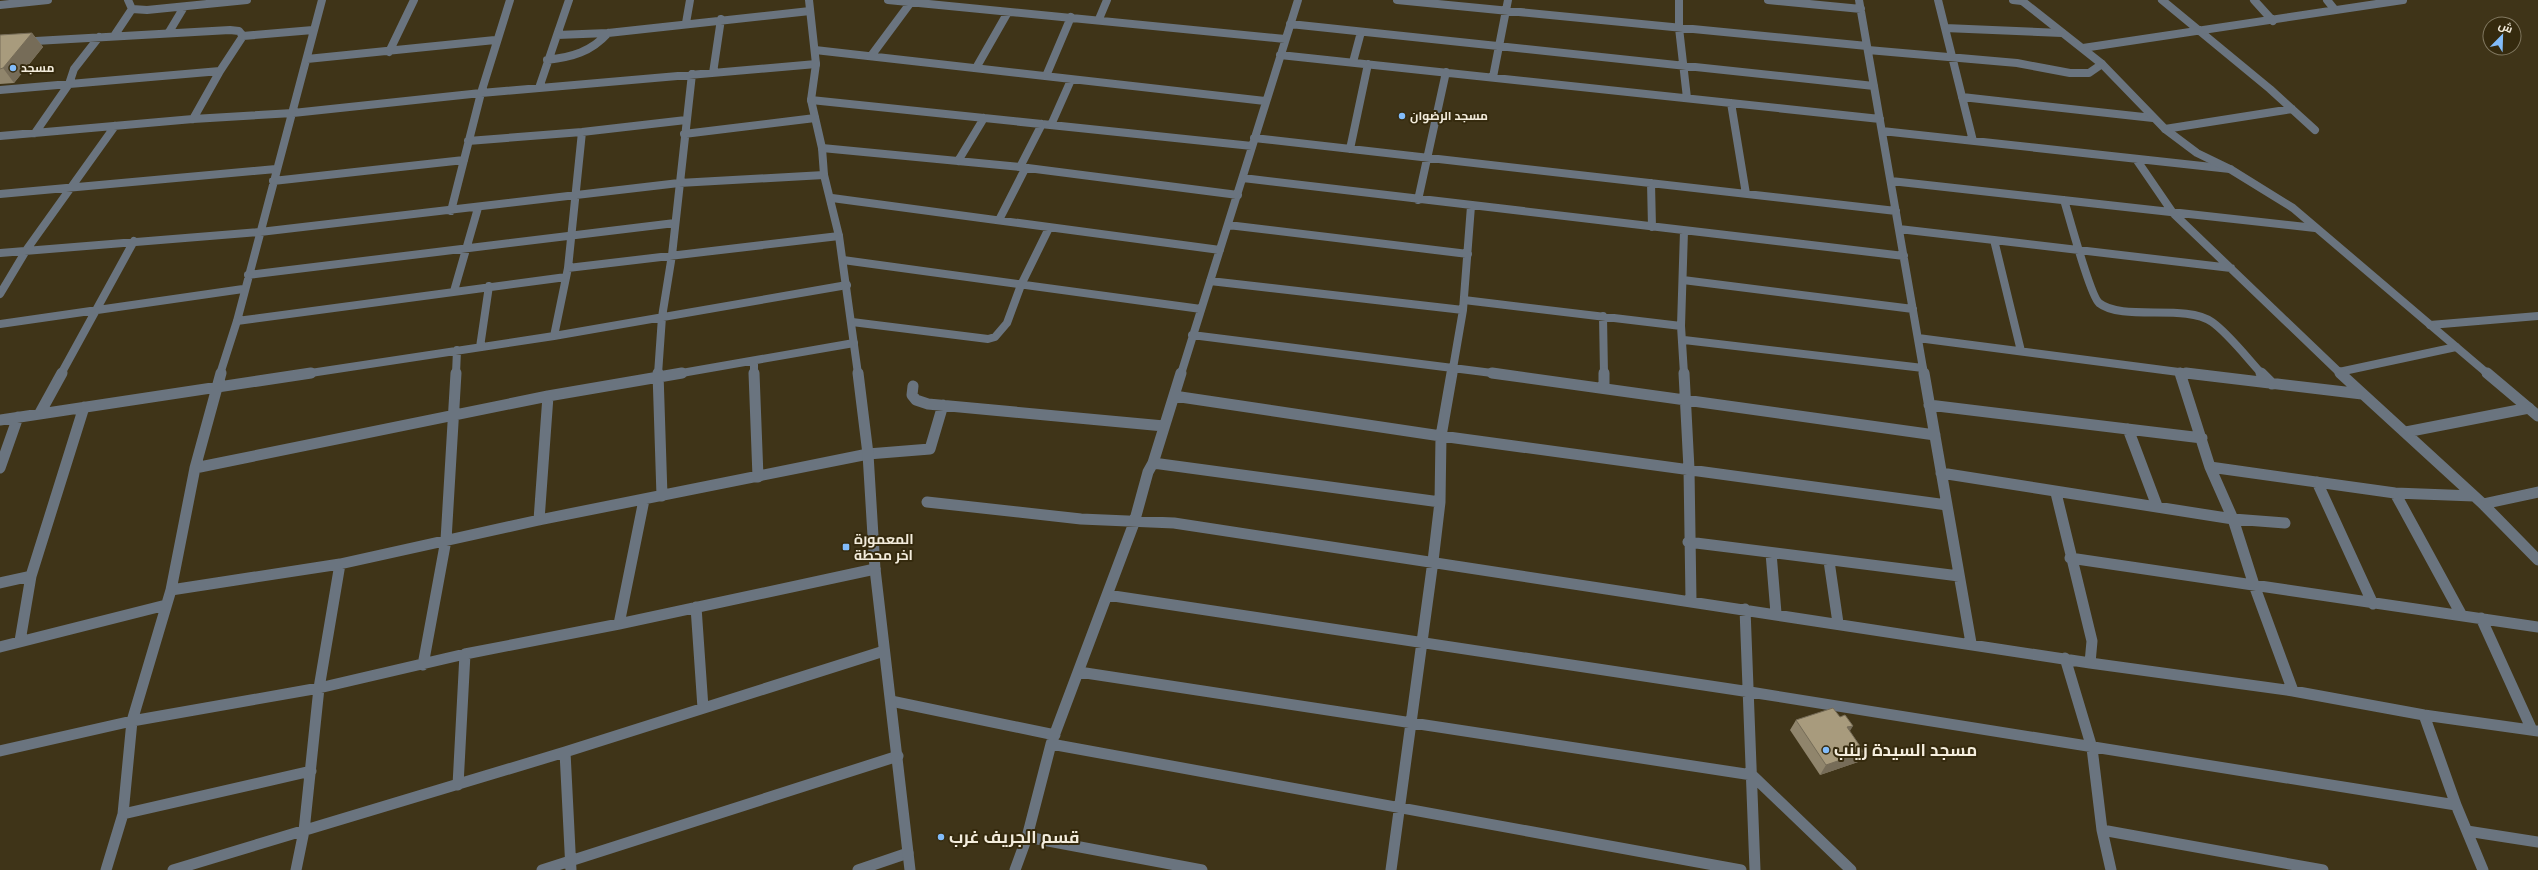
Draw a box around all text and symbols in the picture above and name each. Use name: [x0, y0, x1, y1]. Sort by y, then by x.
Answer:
north arrow: [2482, 16, 2522, 56]
text: ش: [2496, 19, 2515, 37]
place label: مسجد: [21, 61, 54, 77]
marker: مسجد: [8, 63, 18, 73]
place label: مسجد الرضوان: [1410, 109, 1488, 125]
marker: مسجد الرضوان: [1397, 111, 1407, 121]
place label: المعمورة اخر محطة: [854, 532, 914, 565]
marker: المعمورة اخر محطة: [841, 542, 851, 552]
place label: مسجد السيدة زينب: [1834, 741, 1977, 763]
marker: مسجد السيدة زينب: [1821, 745, 1831, 755]
place label: قسم الجريف غرب: [949, 828, 1079, 850]
marker: قسم الجريف غرب: [936, 832, 946, 842]

